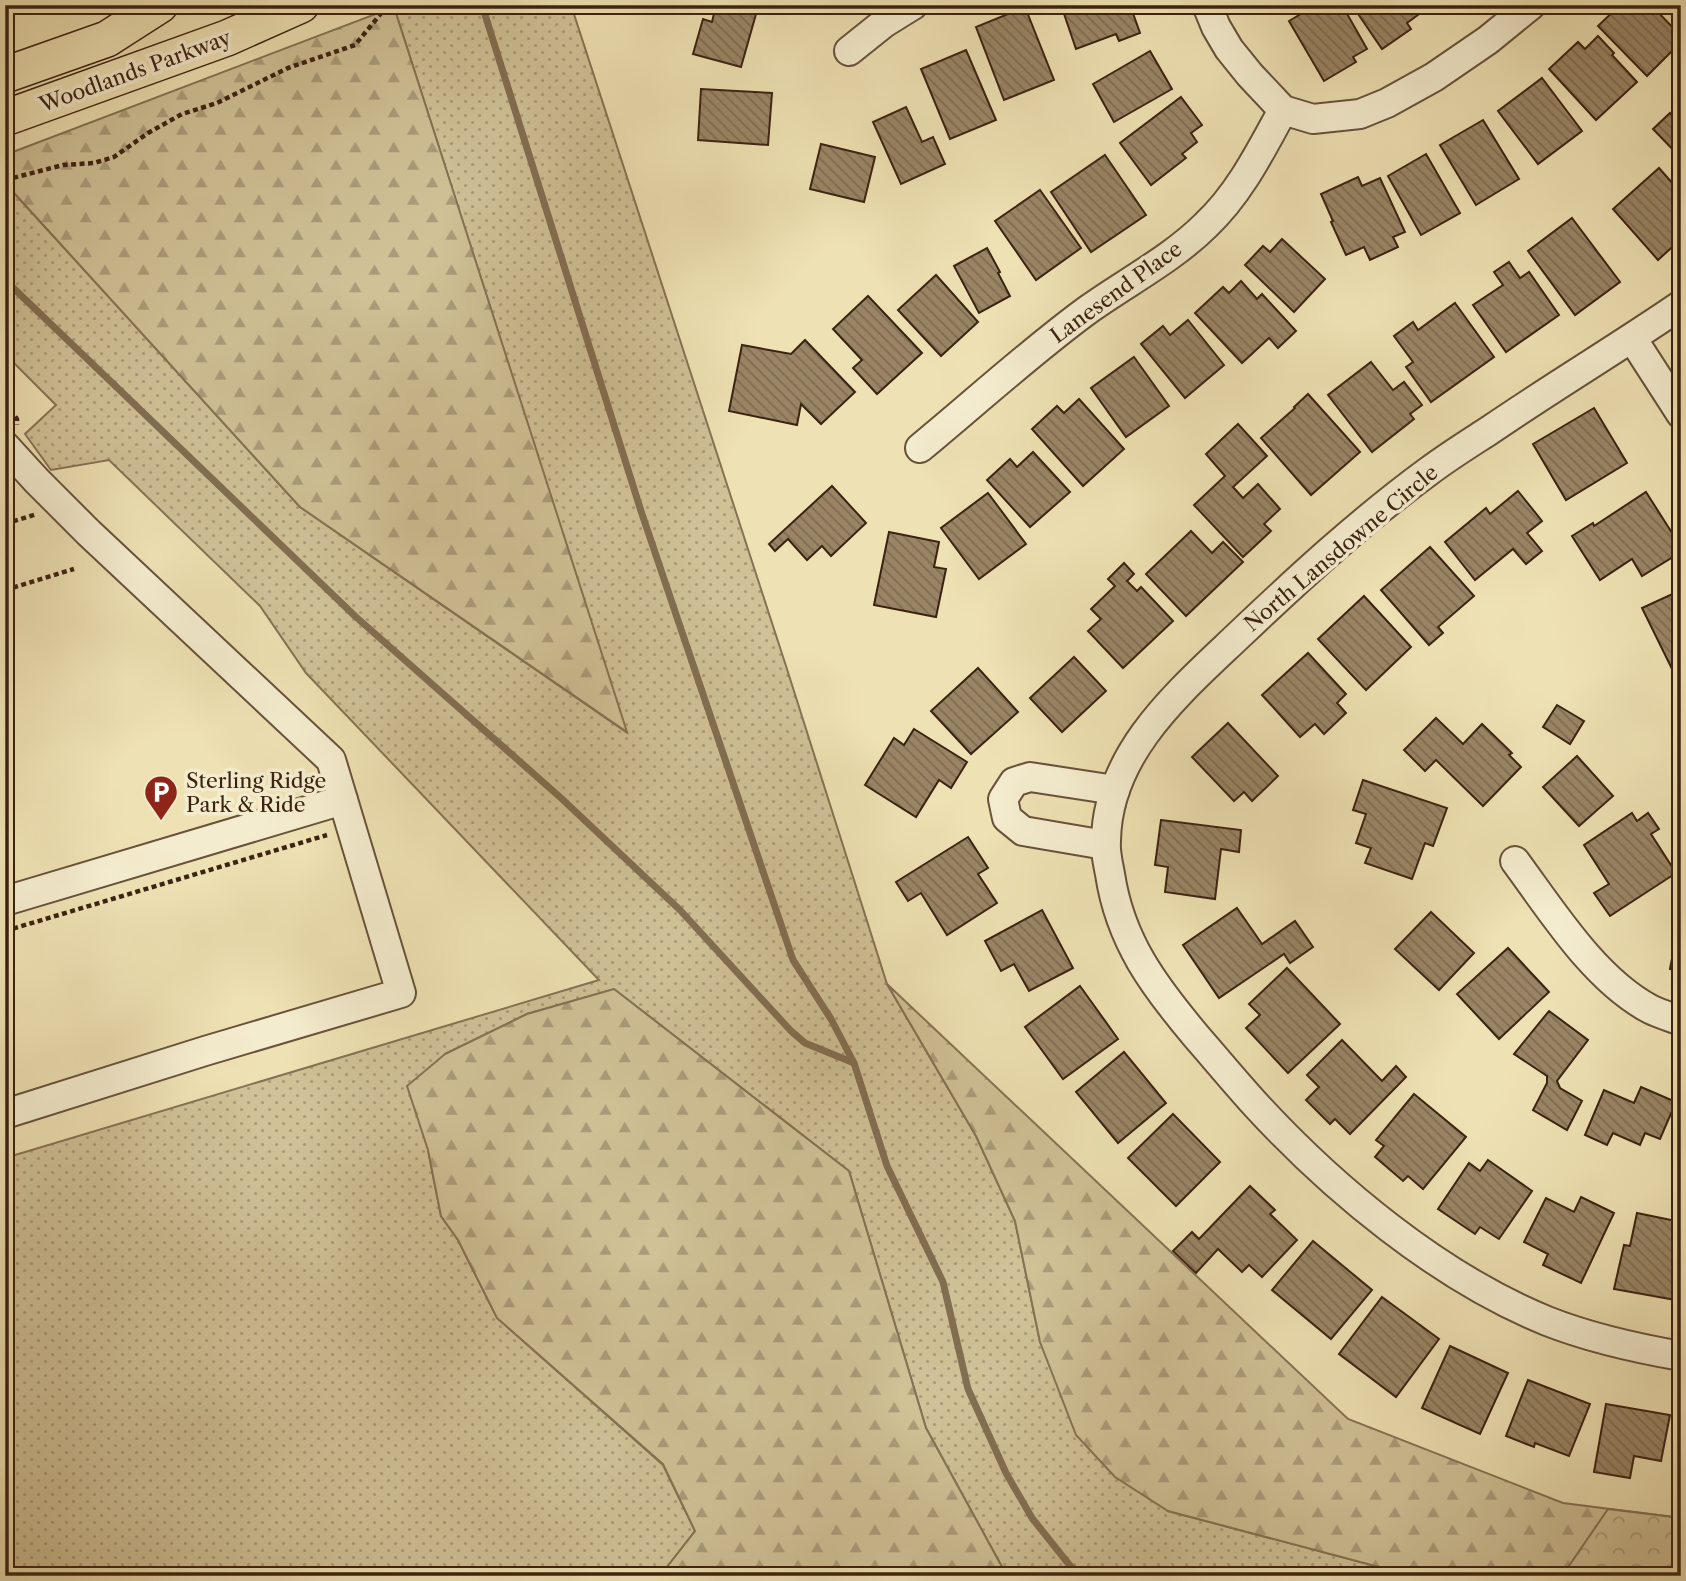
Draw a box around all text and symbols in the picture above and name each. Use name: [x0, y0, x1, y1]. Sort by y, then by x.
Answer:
street label: Woodlands Parkway: [35, 25, 234, 118]
street label: Lanesend Place: [1045, 236, 1187, 348]
street label: North Lansdowne Circle: [1239, 460, 1443, 636]
place label: Sterling Ridge Park & Ride: [186, 768, 326, 817]
parking icon: Sterling Ridge Park & Ride: [142, 773, 180, 822]

